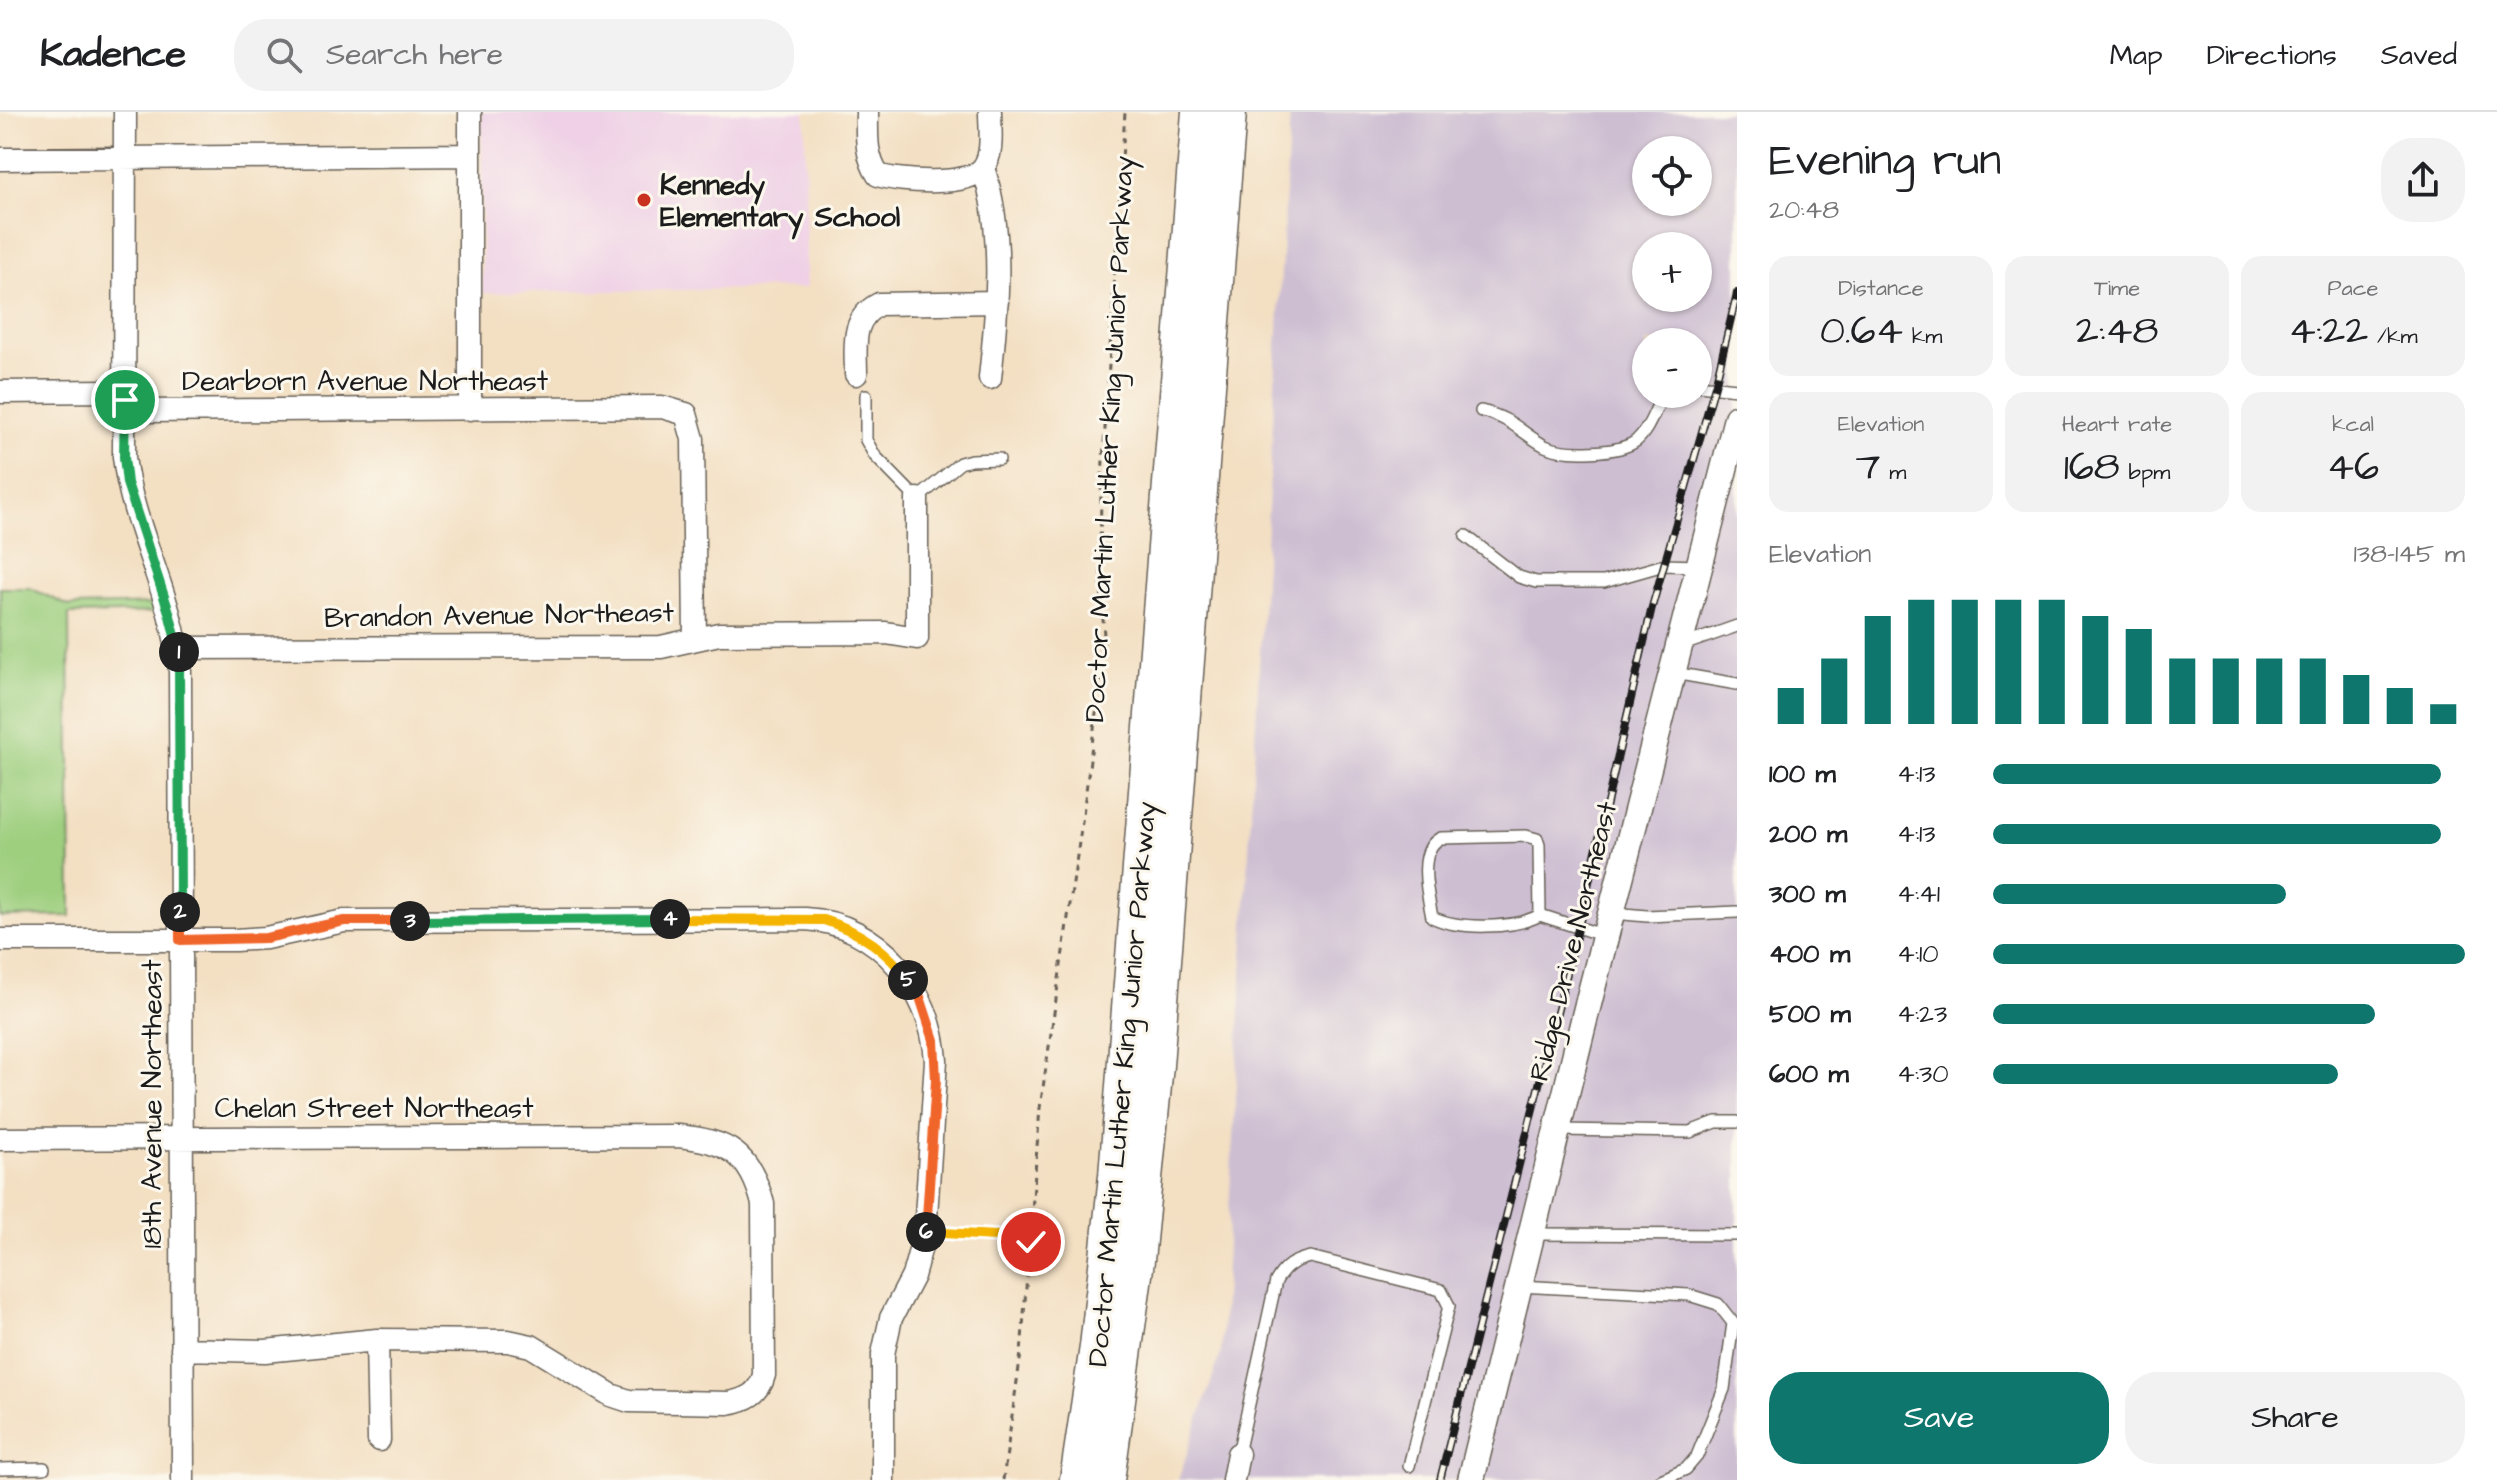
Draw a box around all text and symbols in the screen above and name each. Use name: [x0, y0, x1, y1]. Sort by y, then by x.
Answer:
search box: [234, 19, 794, 91]
text: Kadence: [40, 29, 186, 81]
icon: search: [262, 33, 306, 77]
text: Search here: [326, 34, 503, 76]
text: Map: [2110, 36, 2163, 75]
text: Directions: [2207, 36, 2337, 75]
text: Saved: [2381, 36, 2457, 75]
text: Evening run: [1769, 131, 2001, 192]
map controls: [1632, 136, 1712, 408]
button: locate: [1632, 136, 1712, 216]
button: share: [2381, 138, 2465, 222]
street label: Doctor Martin Luther King Junior Parkway: [1075, 155, 1146, 723]
place label: Kennedy Elementary School: [660, 166, 900, 240]
marker: Kennedy Elementary School: [635, 191, 653, 209]
text: 20:48: [1769, 192, 1839, 228]
button: +: [1632, 232, 1712, 312]
text: Distance: [1838, 273, 1924, 304]
text: Time: [2094, 273, 2140, 304]
text: Pace: [2327, 273, 2379, 304]
text: 0.64: [1820, 304, 1903, 359]
text: 2:48: [2076, 304, 2158, 359]
text: 4:22: [2288, 304, 2368, 359]
text: km: [1903, 321, 1942, 352]
text: /km: [2368, 321, 2418, 352]
button: −: [1632, 328, 1712, 408]
street label: Dearborn Avenue Northeast: [182, 362, 549, 401]
pin: [91, 366, 159, 434]
icon: arrive: [103, 378, 147, 422]
text: Elevation: [1838, 409, 1924, 440]
text: Heart rate: [2062, 409, 2172, 440]
text: kcal: [2332, 409, 2374, 440]
text: 7: [1856, 440, 1880, 495]
text: 168: [2064, 440, 2120, 495]
text: 46: [2327, 440, 2379, 495]
text: m: [1880, 457, 1906, 488]
text: bpm: [2120, 457, 2170, 488]
text: Elevation: [1769, 536, 1871, 572]
text: 138–145 m: [2353, 536, 2465, 572]
street label: Brandon Avenue Northeast: [324, 593, 675, 638]
pin: 1: [159, 632, 199, 672]
text: 1: [178, 636, 180, 667]
text: 100 m: [1769, 756, 1836, 792]
text: 4:13: [1897, 756, 1936, 792]
street label: Ridge Drive Northeast: [1520, 797, 1628, 1085]
street label: Doctor Martin Luther King Junior Parkway: [1078, 800, 1169, 1368]
text: 200 m: [1769, 816, 1847, 852]
text: 4:13: [1897, 816, 1936, 852]
text: 300 m: [1769, 876, 1846, 912]
text: 4:41: [1897, 876, 1940, 912]
pin: 2: [160, 892, 200, 932]
text: 2: [174, 896, 186, 927]
pin: 4: [650, 899, 690, 939]
pin: 3: [390, 901, 430, 941]
text: 4: [663, 903, 677, 934]
text: 3: [404, 905, 416, 936]
text: 400 m: [1769, 936, 1850, 972]
text: 4:10: [1897, 936, 1939, 972]
street label: 18th Avenue Northeast: [133, 959, 172, 1249]
pin: 5: [888, 960, 928, 1000]
text: 5: [900, 964, 916, 995]
text: 500 m: [1769, 996, 1851, 1032]
text: 4:23: [1897, 996, 1947, 1032]
text: 600 m: [1769, 1056, 1849, 1092]
text: 4:30: [1897, 1056, 1949, 1092]
street label: Chelan Street Northeast: [215, 1089, 534, 1128]
pin: [997, 1208, 1065, 1276]
pin: 6: [906, 1212, 946, 1252]
text: 6: [919, 1216, 933, 1247]
icon: check: [1009, 1220, 1053, 1264]
button: Save: [1769, 1372, 2109, 1464]
button: Share: [2125, 1372, 2465, 1464]

